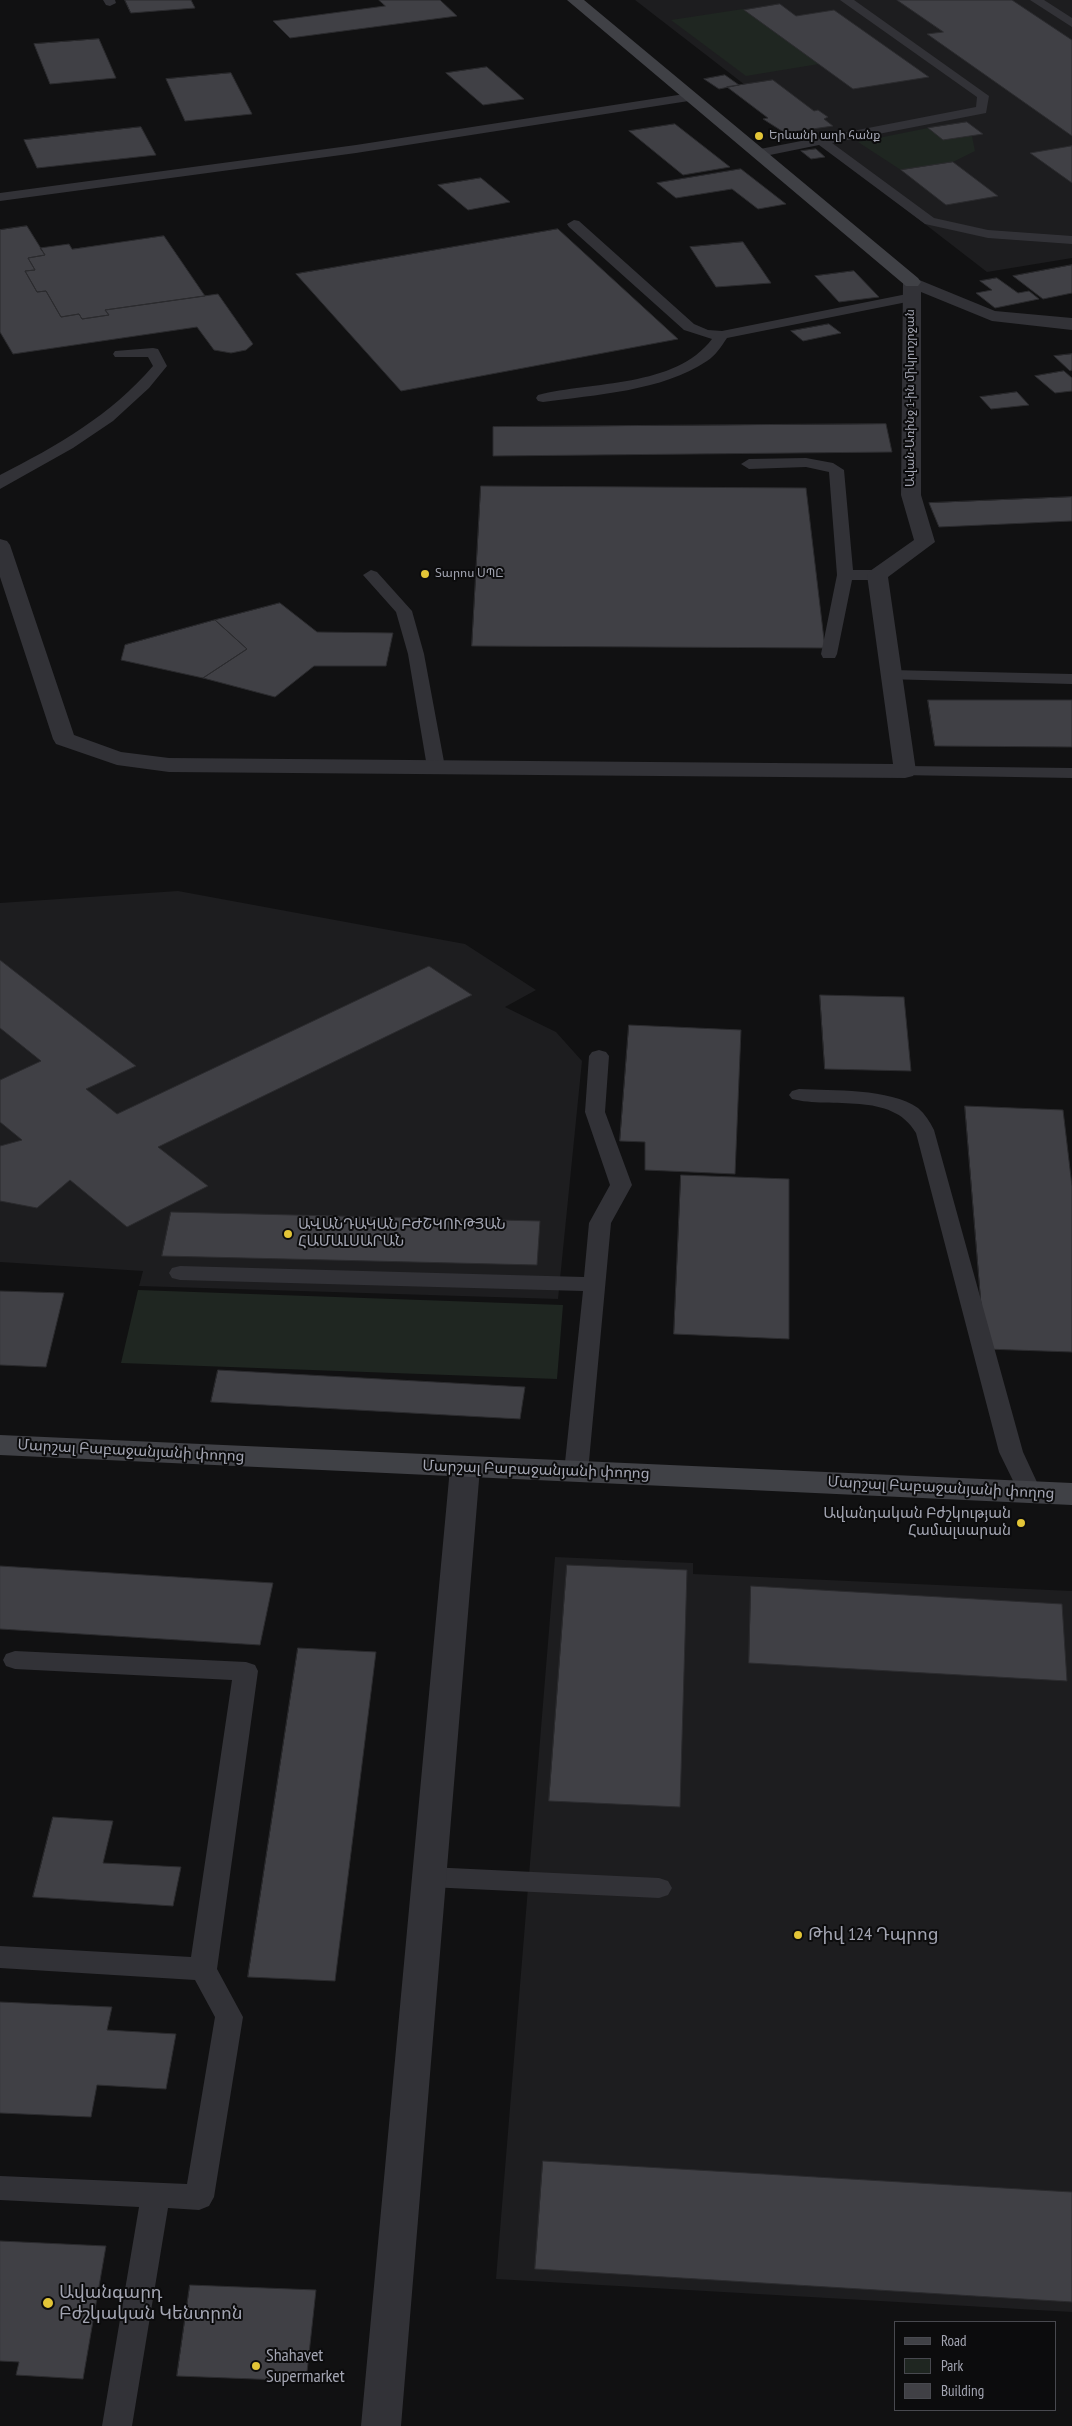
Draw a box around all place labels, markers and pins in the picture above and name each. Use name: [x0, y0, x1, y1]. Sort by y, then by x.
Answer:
place label: Երևանի աղի հանք: [769, 129, 880, 143]
marker: Երևանի աղի հանք: [753, 130, 765, 142]
place label: Տարոս ՍՊԸ: [435, 567, 503, 581]
marker: Տարոս ՍՊԸ: [419, 568, 431, 580]
place label: ԱՎԱՆԴԱԿԱՆ ԲԺՇԿՈՒԹՅԱՆ ՀԱՄԱԼՍԱՐԱՆ: [298, 1216, 506, 1251]
marker: ԱՎԱՆԴԱԿԱՆ ԲԺՇԿՈՒԹՅԱՆ ՀԱՄԱԼՍԱՐԱՆ: [282, 1228, 294, 1240]
place label: Ավանդական Բժշկության Համալսարան: [823, 1505, 1011, 1540]
marker: Ավանդական Բժշկության Համալսարան: [1015, 1517, 1027, 1529]
place label: Թիվ 124 Դպրոց: [808, 1924, 939, 1946]
marker: Թիվ 124 Դպրոց: [792, 1929, 804, 1941]
place label: Ավանգարդ Բժշկական Կենտրոն: [59, 2282, 242, 2324]
marker: Ավանգարդ Բժշկական Կենտրոն: [41, 2296, 55, 2310]
place label: Shahavet Supermarket: [266, 2345, 345, 2388]
marker: Shahavet Supermarket: [250, 2360, 262, 2372]

